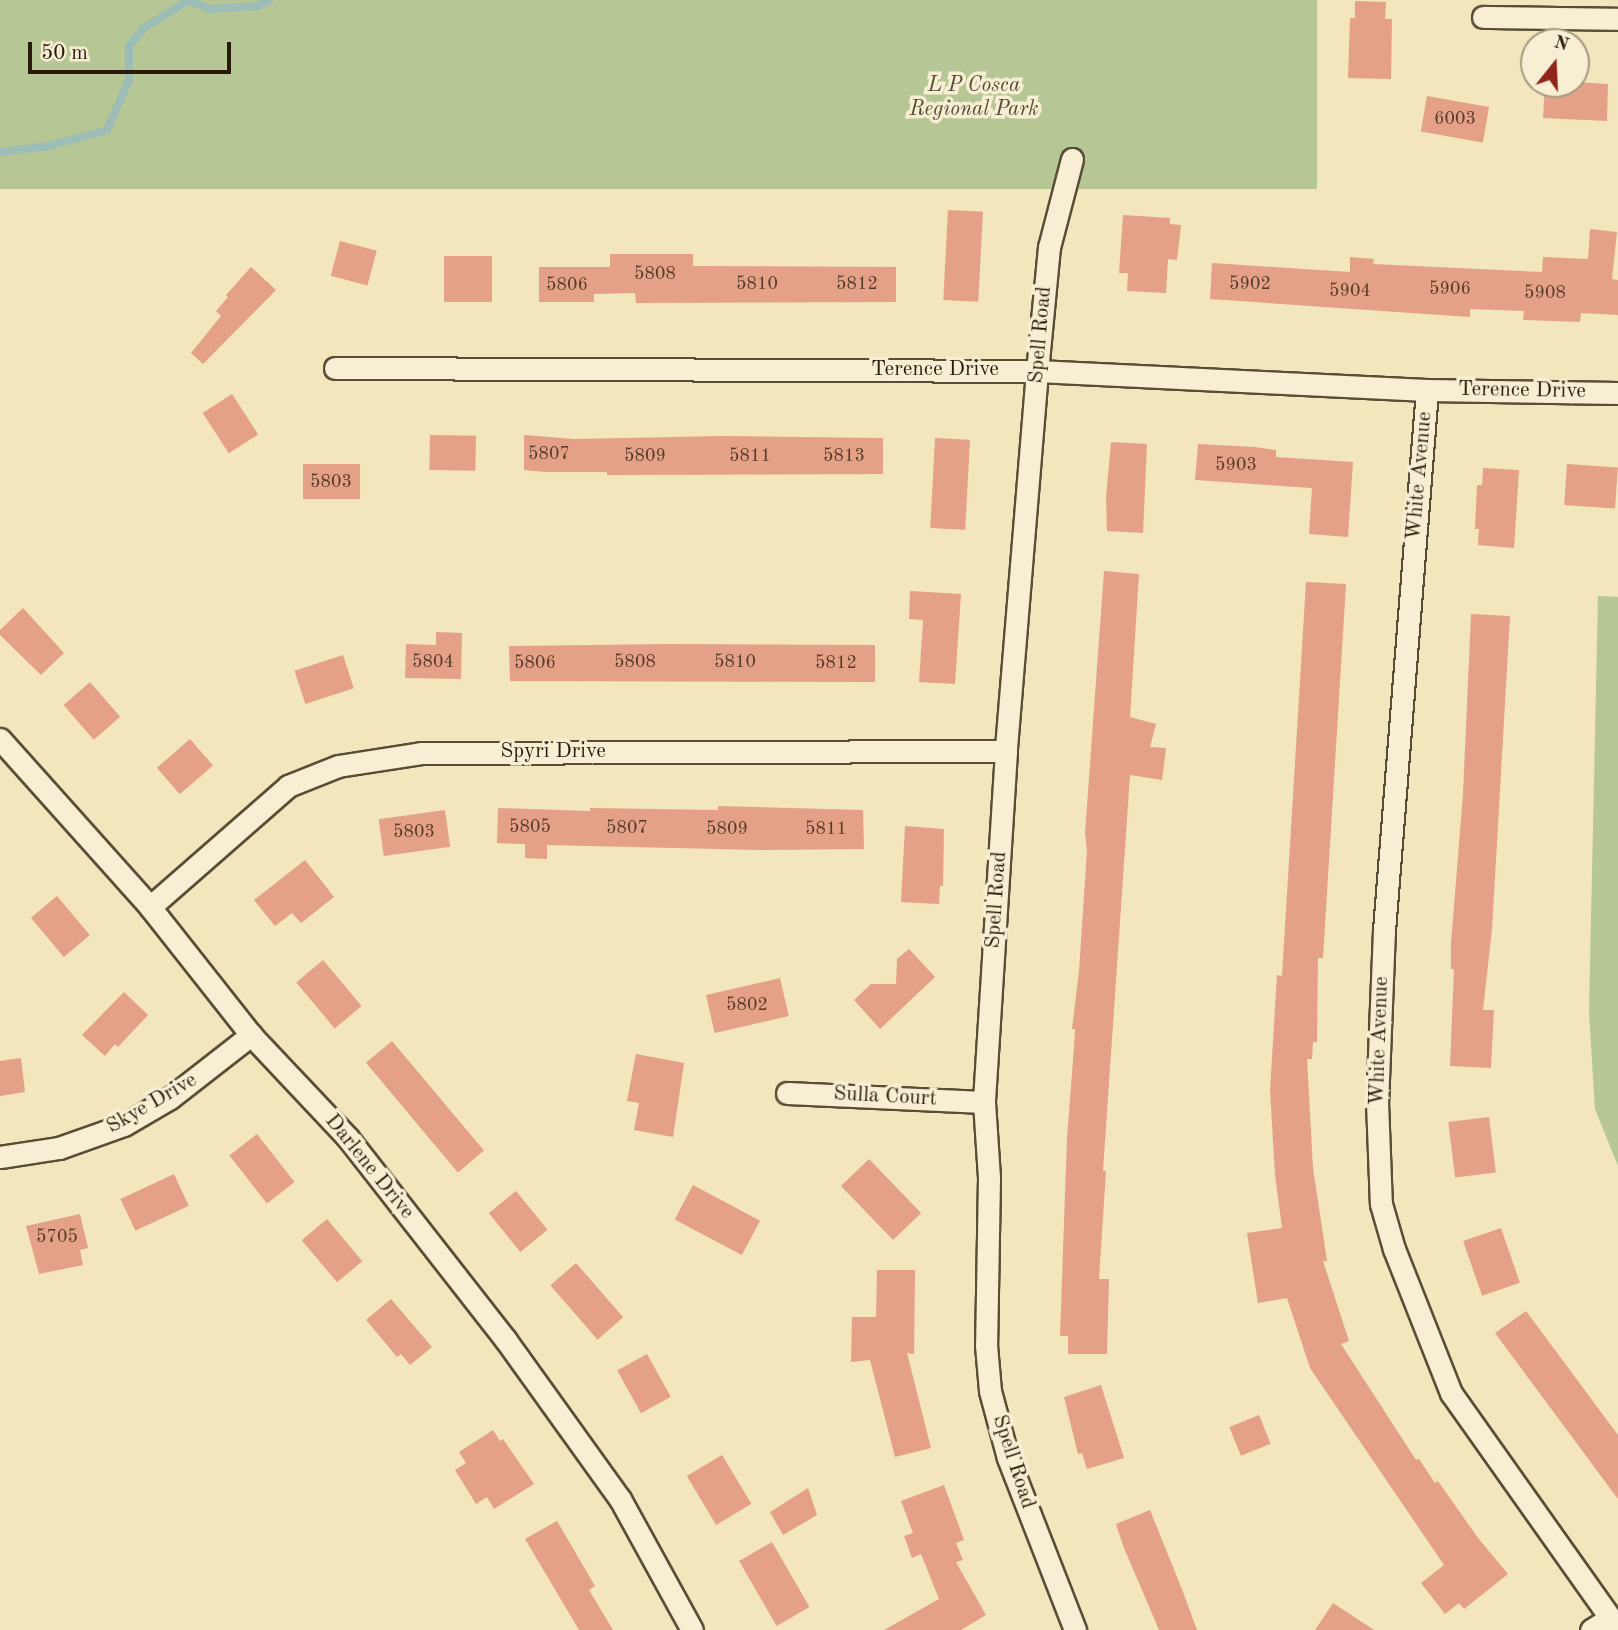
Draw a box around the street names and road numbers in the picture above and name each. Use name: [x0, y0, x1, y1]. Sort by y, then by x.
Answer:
street label: Spell Road: [1024, 285, 1058, 385]
street label: Terence Drive: [871, 357, 999, 383]
street label: Terence Drive: [1458, 377, 1586, 405]
street label: White Avenue: [1402, 411, 1438, 541]
street label: Spyri Drive: [500, 739, 606, 765]
street label: Spell Road: [981, 850, 1013, 950]
street label: White Avenue: [1365, 976, 1395, 1106]
street label: Skye Drive: [102, 1068, 202, 1140]
street label: Sulla Court: [833, 1082, 937, 1112]
street label: Darlene Drive: [319, 1109, 419, 1225]
street label: Spell Road: [986, 1412, 1040, 1512]

